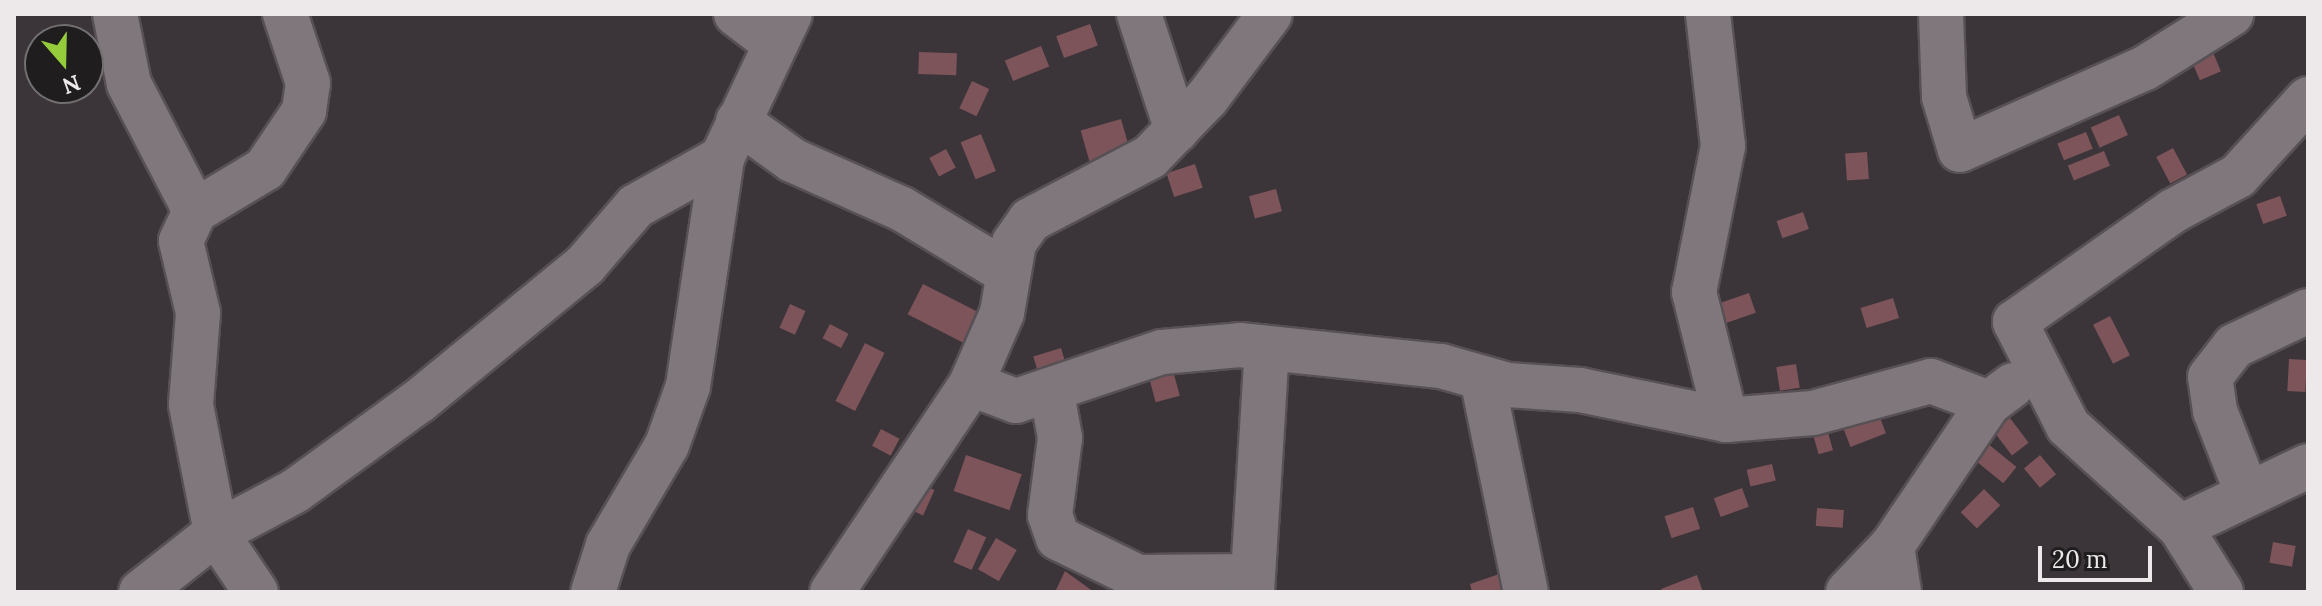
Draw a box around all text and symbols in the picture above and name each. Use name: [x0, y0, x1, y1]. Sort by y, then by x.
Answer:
north arrow: [24, 24, 104, 104]
text: N: [59, 69, 84, 101]
scale bar: [2042, 530, 2156, 580]
text: 20 m: [2052, 544, 2108, 575]

